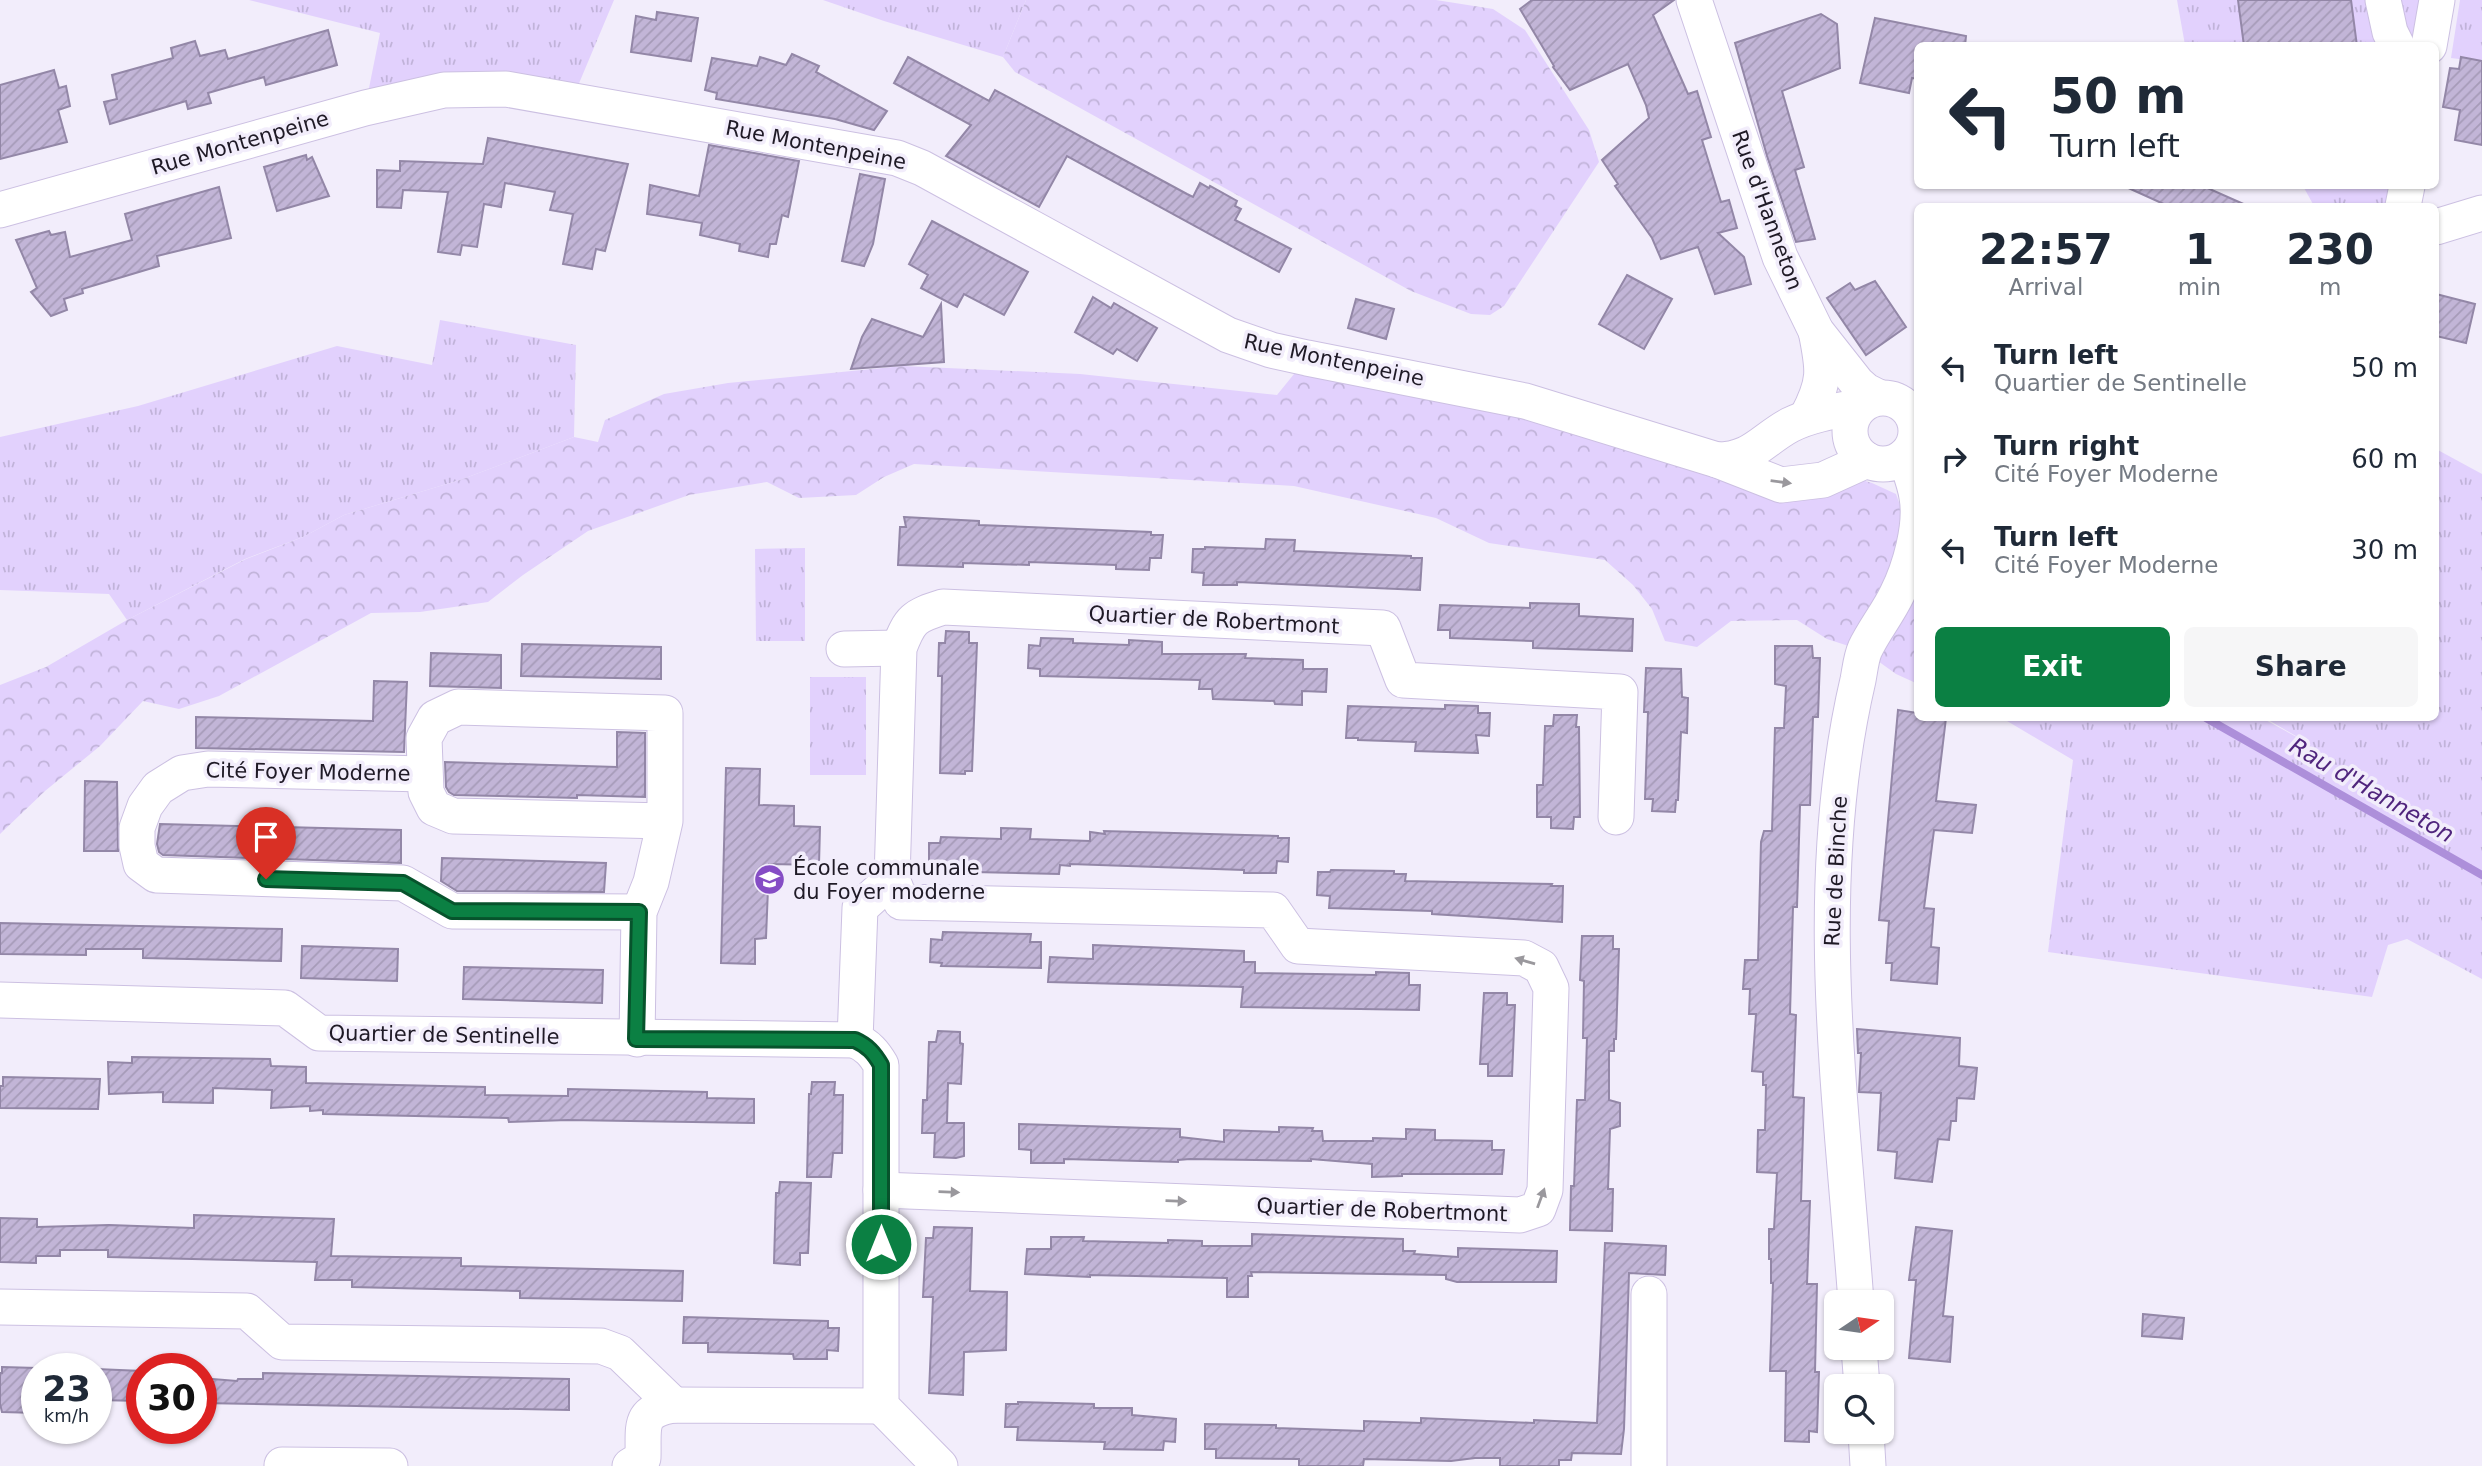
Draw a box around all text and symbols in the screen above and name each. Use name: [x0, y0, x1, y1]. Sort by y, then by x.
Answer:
text: 50 m: [2050, 68, 2186, 125]
icon: left: [1935, 70, 2026, 161]
street label: Rue Montenpeine: [148, 106, 332, 180]
street label: Rue Montenpeine: [724, 116, 908, 174]
street label: Rue d'Hanneton: [1727, 127, 1807, 293]
text: Turn left: [2050, 127, 2180, 165]
text: 22:57: [1979, 225, 2113, 274]
text: 1: [2185, 225, 2214, 274]
text: 230: [2286, 225, 2374, 274]
text: Arrival: [2009, 274, 2083, 300]
text: min: [2178, 274, 2221, 300]
text: m: [2319, 274, 2341, 300]
street label: Rue Montenpeine: [1242, 329, 1426, 391]
text: Turn left: [1994, 340, 2118, 370]
icon: left: [1935, 349, 1973, 387]
text: 50 m: [2351, 353, 2418, 383]
text: Quartier de Sentinelle: [1994, 370, 2247, 396]
text: Turn right: [1994, 431, 2139, 461]
icon: right: [1935, 440, 1973, 478]
text: 60 m: [2351, 444, 2418, 474]
text: Cité Foyer Moderne: [1994, 461, 2218, 487]
one-way arrow: [1770, 477, 1792, 488]
text: Turn left: [1994, 522, 2118, 552]
icon: left: [1935, 531, 1973, 569]
text: 30 m: [2351, 535, 2418, 565]
text: Cité Foyer Moderne: [1994, 552, 2218, 578]
street label: Quartier de Robertmont: [1088, 601, 1340, 639]
button: Exit: [1935, 627, 2170, 707]
button: Share: [2184, 627, 2418, 707]
water label: Rau d'Hanneton: [2285, 732, 2459, 848]
street label: Cité Foyer Moderne: [205, 758, 411, 786]
street label: Rue de Binche: [1820, 795, 1852, 947]
pin: [236, 807, 296, 879]
icon: arrive: [247, 818, 285, 856]
place label: École communale du Foyer moderne: [793, 855, 985, 904]
school or university icon: École communale du Foyer moderne: [753, 863, 787, 897]
one-way arrow: [1514, 955, 1535, 965]
street label: Quartier de Sentinelle: [328, 1021, 560, 1049]
one-way arrow: [938, 1187, 960, 1198]
one-way arrow: [1536, 1187, 1547, 1208]
street label: Quartier de Robertmont: [1256, 1194, 1508, 1226]
one-way arrow: [1166, 1196, 1188, 1207]
position arrow: [844, 1207, 918, 1281]
north arrow: [1824, 1290, 1894, 1360]
map controls: [1824, 1290, 1894, 1444]
speed limit sign: 30: [126, 1353, 217, 1444]
text: 23: [42, 1369, 91, 1409]
button: search: [1824, 1374, 1894, 1444]
text: km/h: [44, 1405, 89, 1426]

